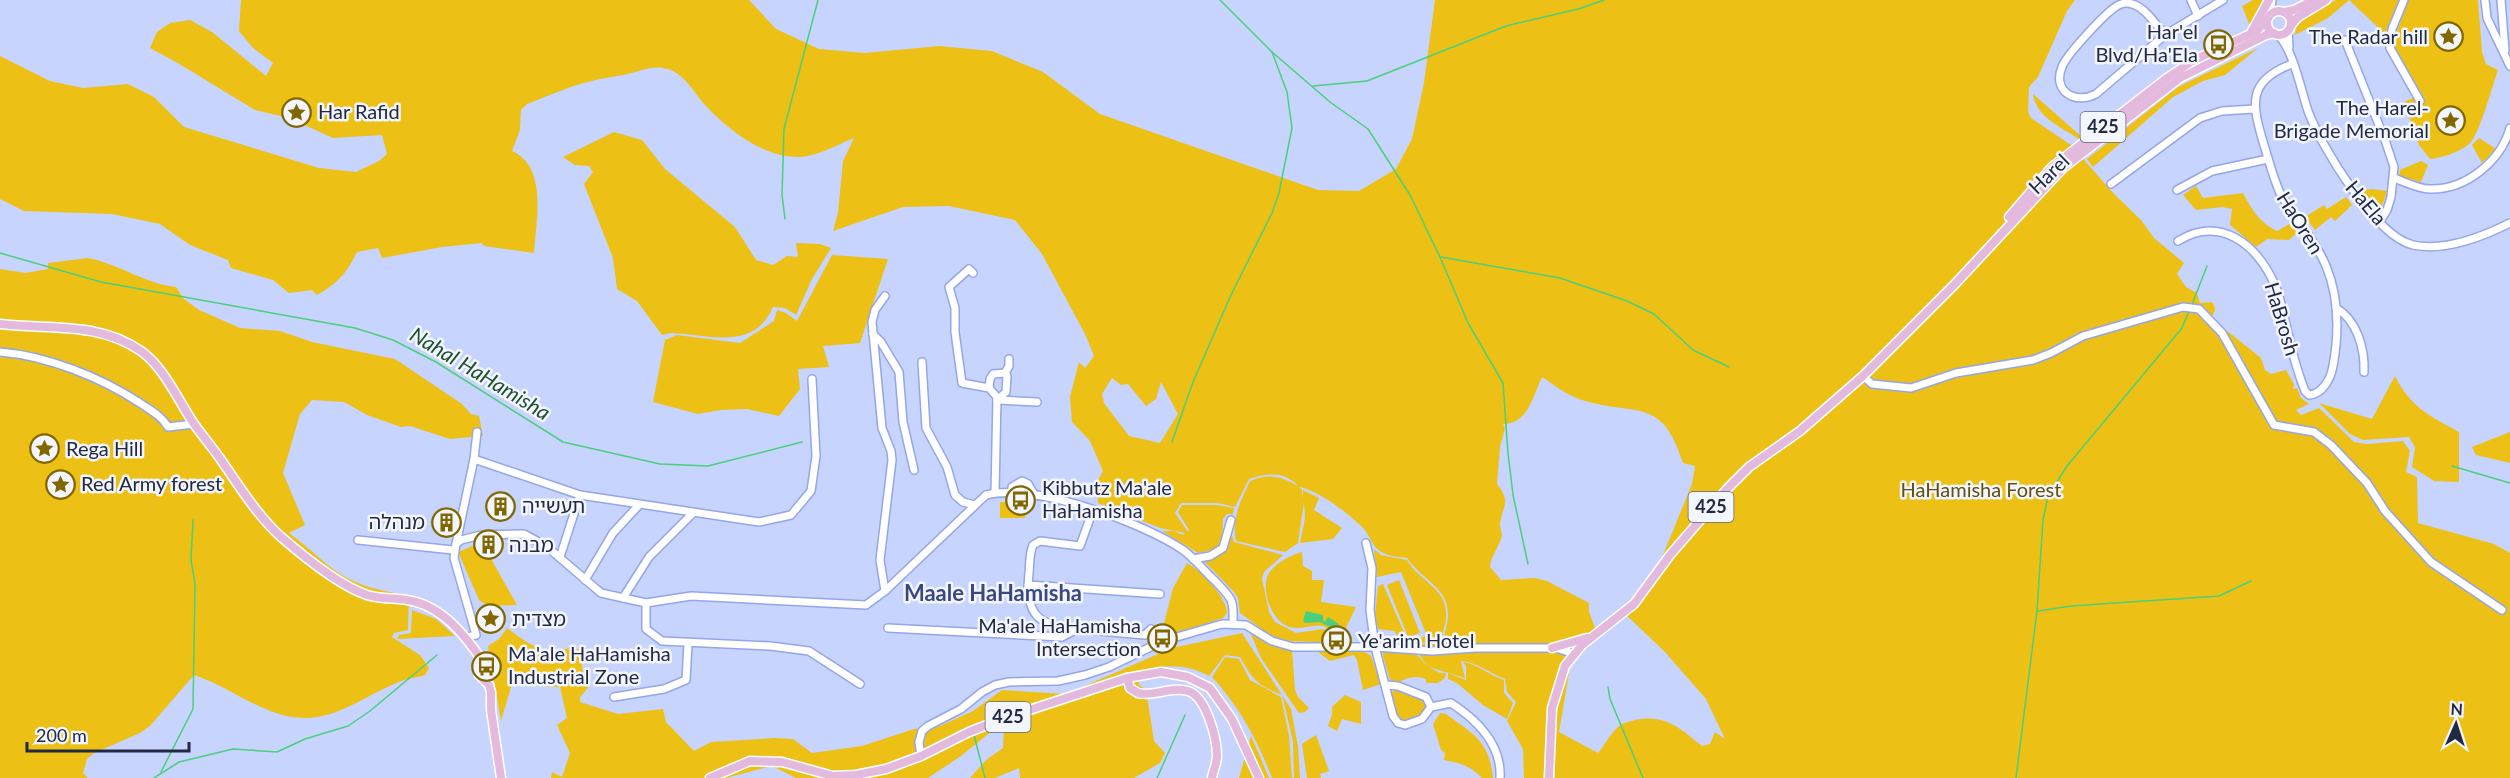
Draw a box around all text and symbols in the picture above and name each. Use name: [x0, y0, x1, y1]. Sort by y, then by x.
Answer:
place label: Har'el Blvd/Ha'Ela: [2095, 19, 2198, 66]
place icon: The Radar hill: [2433, 21, 2465, 53]
place label: The Radar hill: [2309, 24, 2428, 48]
bus stop icon: Har'el Blvd/Ha'Ela: [2203, 28, 2235, 60]
place label: The Harel- Brigade Memorial: [2274, 95, 2429, 142]
place icon: Har Rafid: [281, 96, 313, 128]
place label: Har Rafid: [318, 99, 400, 123]
place icon: The Harel- Brigade Memorial: [2434, 104, 2466, 136]
road number: 425: [2080, 112, 2126, 142]
street label: Harel: [2023, 148, 2074, 198]
street label: HaEla: [2341, 175, 2392, 230]
street label: HaOren: [2272, 187, 2329, 258]
street label: HaBrosh: [2260, 279, 2305, 358]
water label: Nahal HaHamisha: [406, 321, 555, 424]
place icon: Rega Hill: [29, 433, 61, 465]
place label: Rega Hill: [66, 436, 143, 460]
place icon: Red Army forest: [44, 468, 76, 500]
place label: Red Army forest: [81, 471, 222, 495]
place label: Kibbutz Ma'ale HaHamisha: [1042, 475, 1172, 522]
park label: HaHamisha Forest: [1901, 477, 2061, 501]
bus stop icon: Kibbutz Ma'ale HaHamisha: [1005, 484, 1037, 516]
building icon: תעשייה: [485, 490, 517, 522]
road number: 425: [1688, 492, 1734, 522]
place label: תעשייה: [522, 493, 585, 517]
building icon: מנהלה: [430, 506, 462, 538]
place label: מנהלה: [369, 509, 425, 533]
building icon: מבנה: [472, 529, 504, 561]
place label: מבנה: [509, 532, 554, 556]
district label: Maale HaHamisha: [904, 579, 1082, 606]
place icon: מצדית: [475, 603, 507, 635]
place label: מצדית: [512, 606, 566, 630]
place label: Ma'ale HaHamisha Intersection: [978, 613, 1141, 660]
bus stop icon: Ma'ale HaHamisha Intersection: [1146, 622, 1178, 654]
bus stop icon: Ye'arim Hotel: [1321, 625, 1353, 657]
place label: Ye'arim Hotel: [1358, 628, 1474, 652]
place label: Ma'ale HaHamisha Industrial Zone: [508, 641, 671, 688]
bus stop icon: Ma'ale HaHamisha Industrial Zone: [471, 650, 503, 682]
north arrow: [2426, 694, 2486, 754]
text: N: [2450, 699, 2463, 718]
road number: 425: [986, 702, 1030, 732]
scale bar: [27, 715, 189, 753]
text: 200 m: [36, 724, 87, 746]

